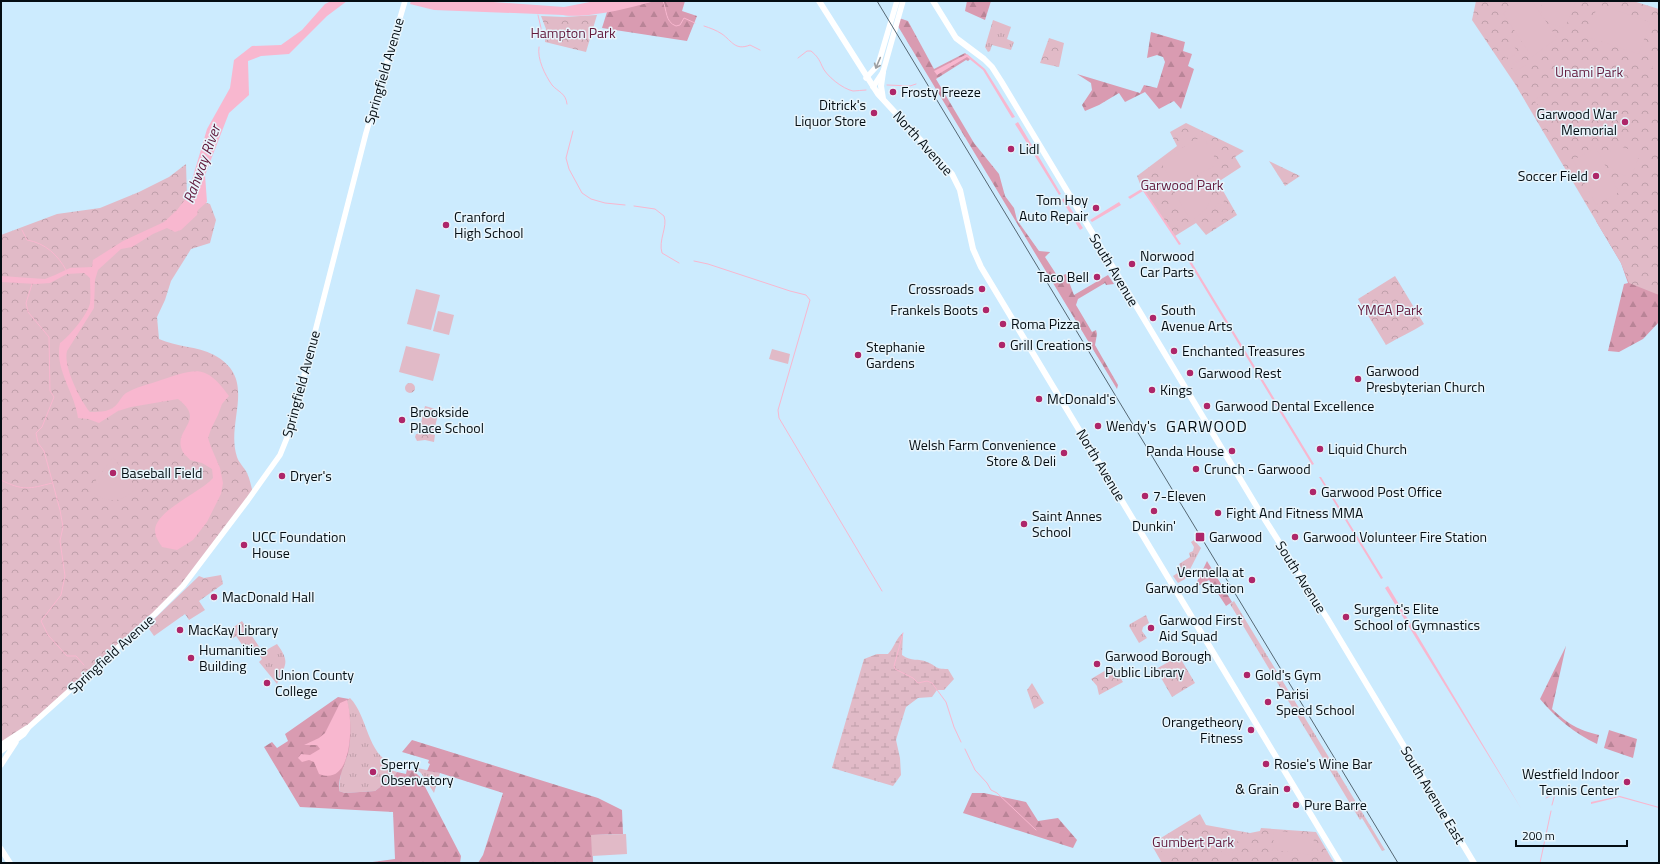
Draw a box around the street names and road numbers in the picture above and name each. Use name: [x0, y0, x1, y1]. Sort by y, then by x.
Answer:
street label: Springfield Avenue: [358, 15, 409, 127]
street label: North Avenue: [888, 106, 958, 180]
street label: South Avenue: [1084, 229, 1144, 310]
street label: Springfield Avenue: [276, 328, 325, 440]
street label: North Avenue: [1072, 425, 1131, 505]
street label: South Avenue: [1271, 537, 1332, 617]
street label: Springfield Avenue: [63, 609, 159, 698]
street label: South Avenue East: [1396, 742, 1471, 848]

